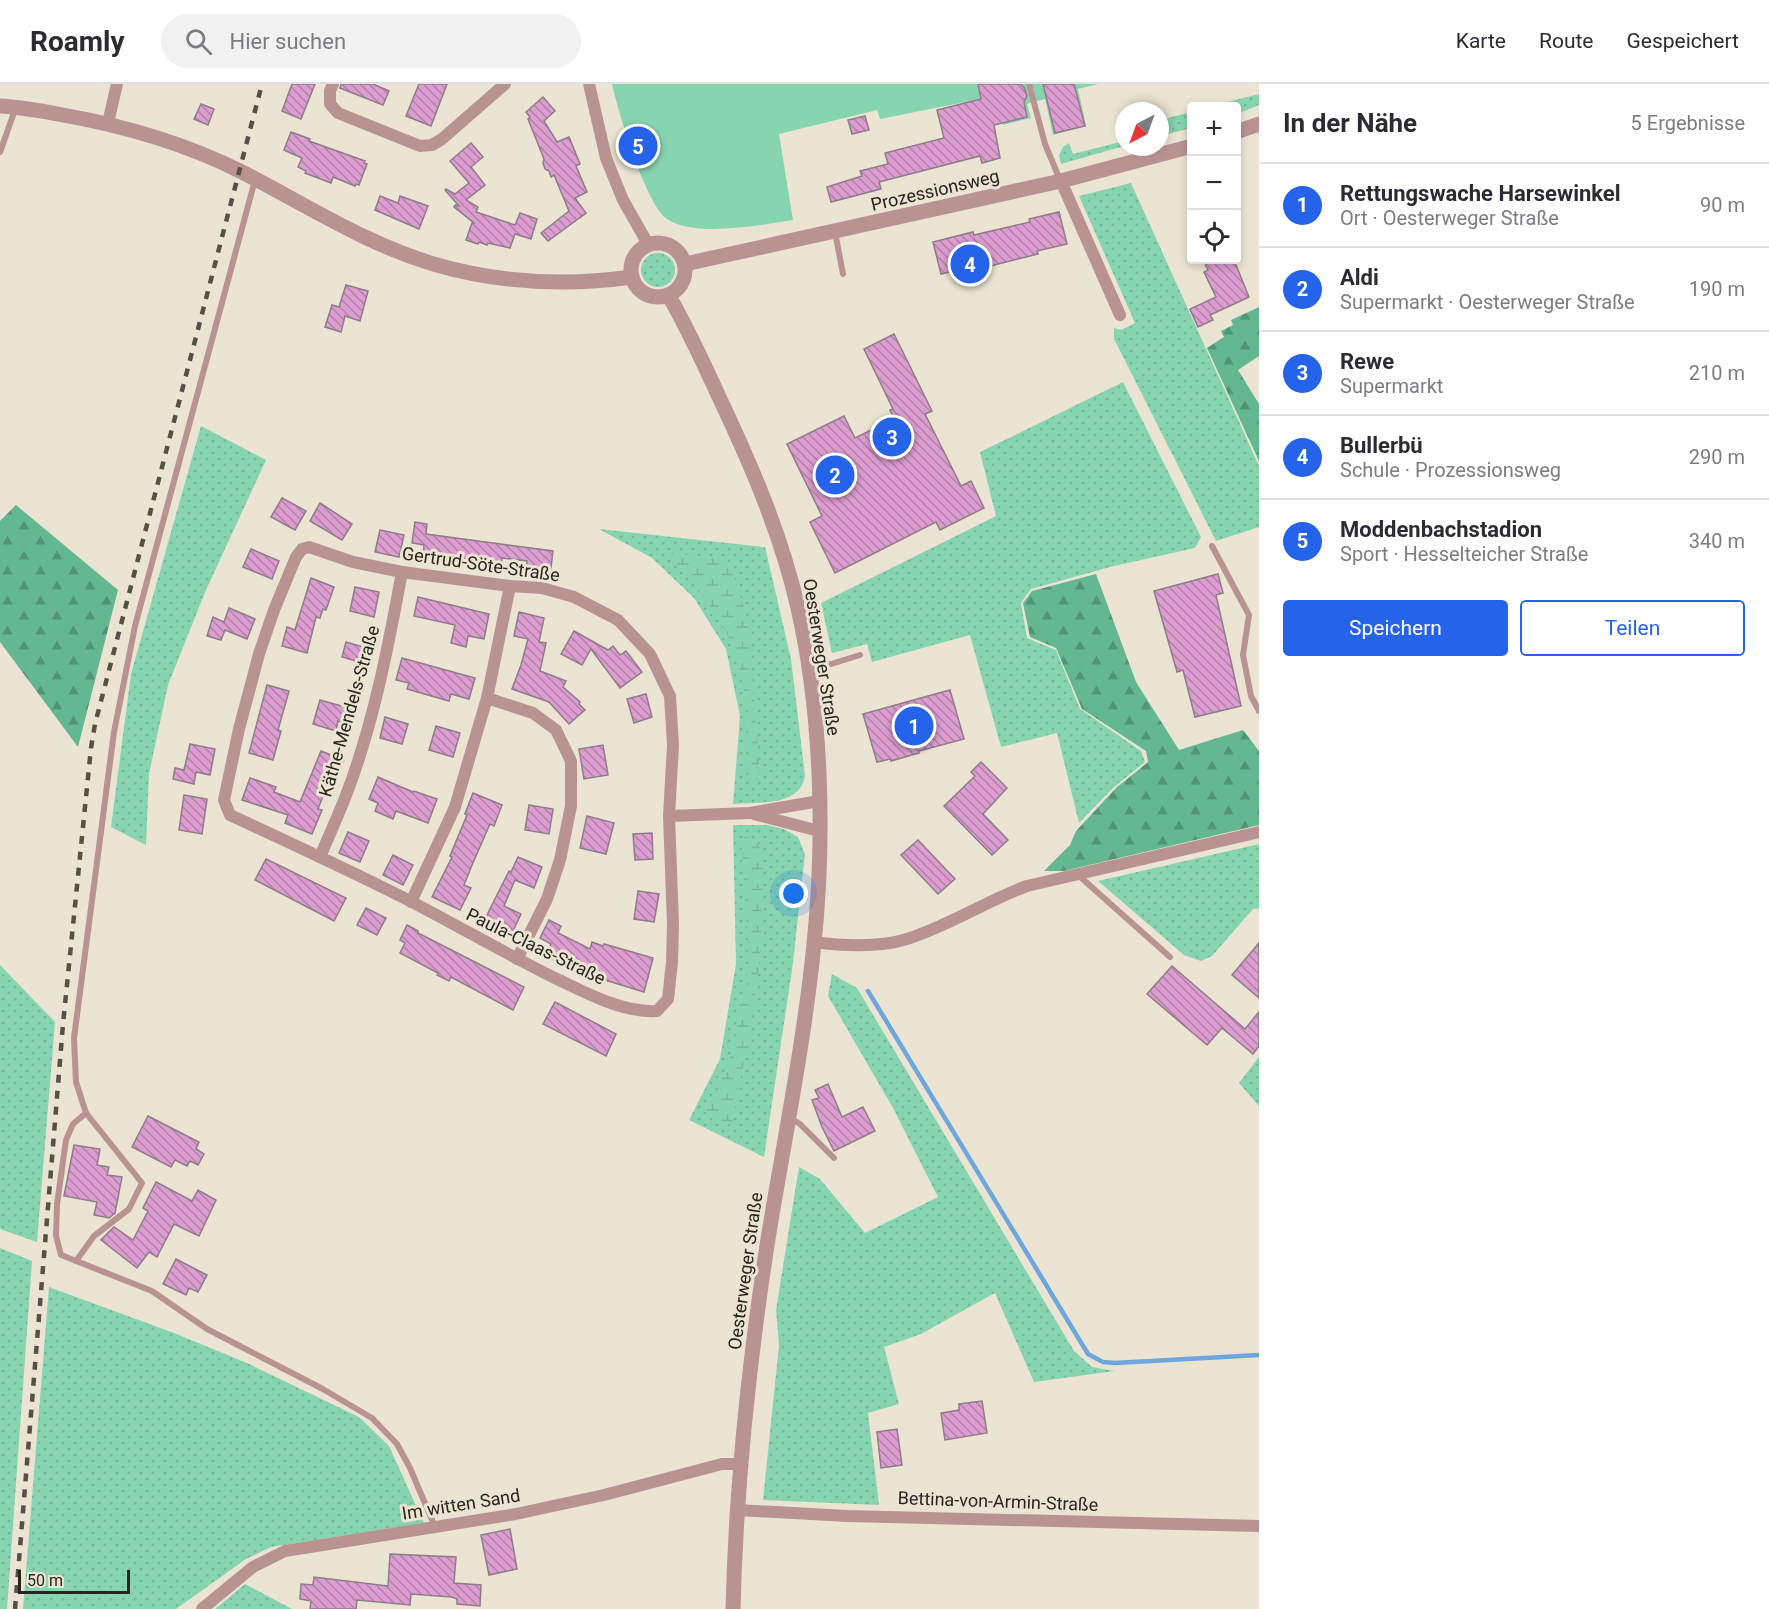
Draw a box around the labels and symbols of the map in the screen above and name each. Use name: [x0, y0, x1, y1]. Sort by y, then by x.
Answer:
north arrow: [1115, 102, 1169, 156]
pin: 5: [618, 124, 658, 168]
street label: Prozessionsweg: [869, 165, 1001, 215]
pin: 4: [950, 242, 990, 286]
pin: 3: [872, 414, 912, 460]
pin: 2: [816, 452, 854, 498]
street label: Gertrud-Söte-Straße: [401, 543, 561, 585]
street label: Oesterweger Straße: [799, 577, 845, 737]
street label: Käthe-Mendels-Straße: [314, 623, 384, 799]
pin: 1: [894, 704, 934, 748]
your location: [779, 879, 808, 908]
street label: Paula-Claas-Straße: [463, 903, 609, 989]
street label: Oesterweger Straße: [724, 1191, 766, 1351]
street label: Im witten Sand: [400, 1484, 522, 1524]
street label: Bettina-von-Armin-Straße: [897, 1487, 1099, 1515]
scale bar: [18, 1567, 130, 1594]

